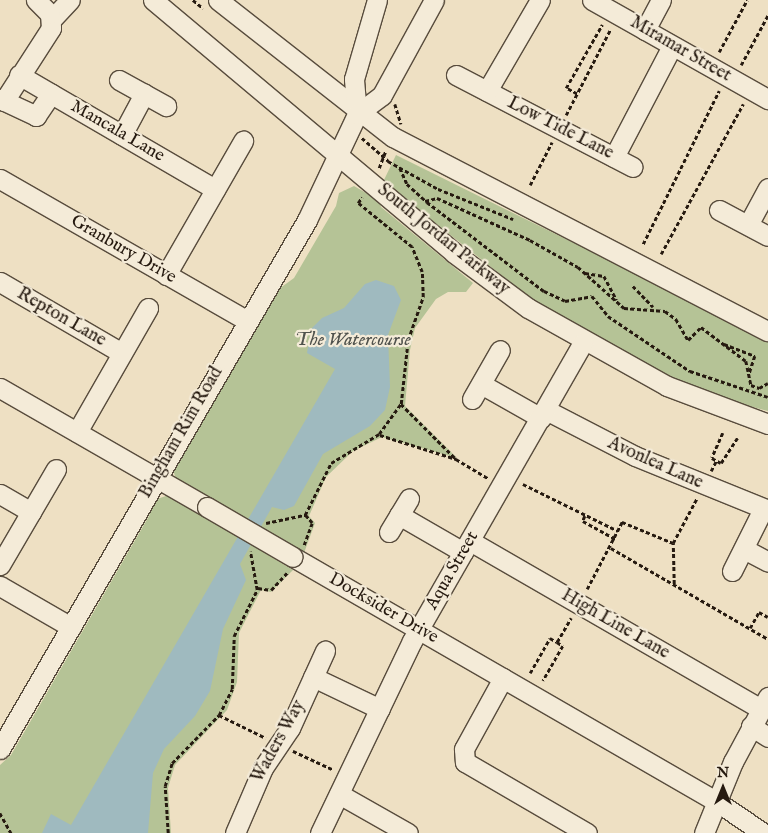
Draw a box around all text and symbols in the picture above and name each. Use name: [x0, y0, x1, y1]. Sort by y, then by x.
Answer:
street label: Miramar Street: [626, 12, 734, 88]
street label: Low Tide Lane: [503, 93, 617, 165]
street label: Mancala Lane: [66, 96, 168, 168]
street label: South Jordan Parkway: [372, 180, 514, 300]
street label: Granbury Drive: [66, 211, 180, 289]
street label: Repton Lane: [13, 284, 109, 352]
water label: The Watercourse: [295, 330, 411, 352]
street label: Bingham Rim Road: [136, 363, 228, 503]
street label: Avonlea Lane: [604, 433, 706, 495]
street label: Aqua Street: [422, 528, 484, 614]
street label: Docksider Drive: [324, 569, 442, 649]
street label: High Line Lane: [557, 585, 673, 665]
street label: Waders Way: [247, 697, 311, 787]
north arrow: [698, 763, 748, 813]
text: N: [717, 764, 729, 782]

